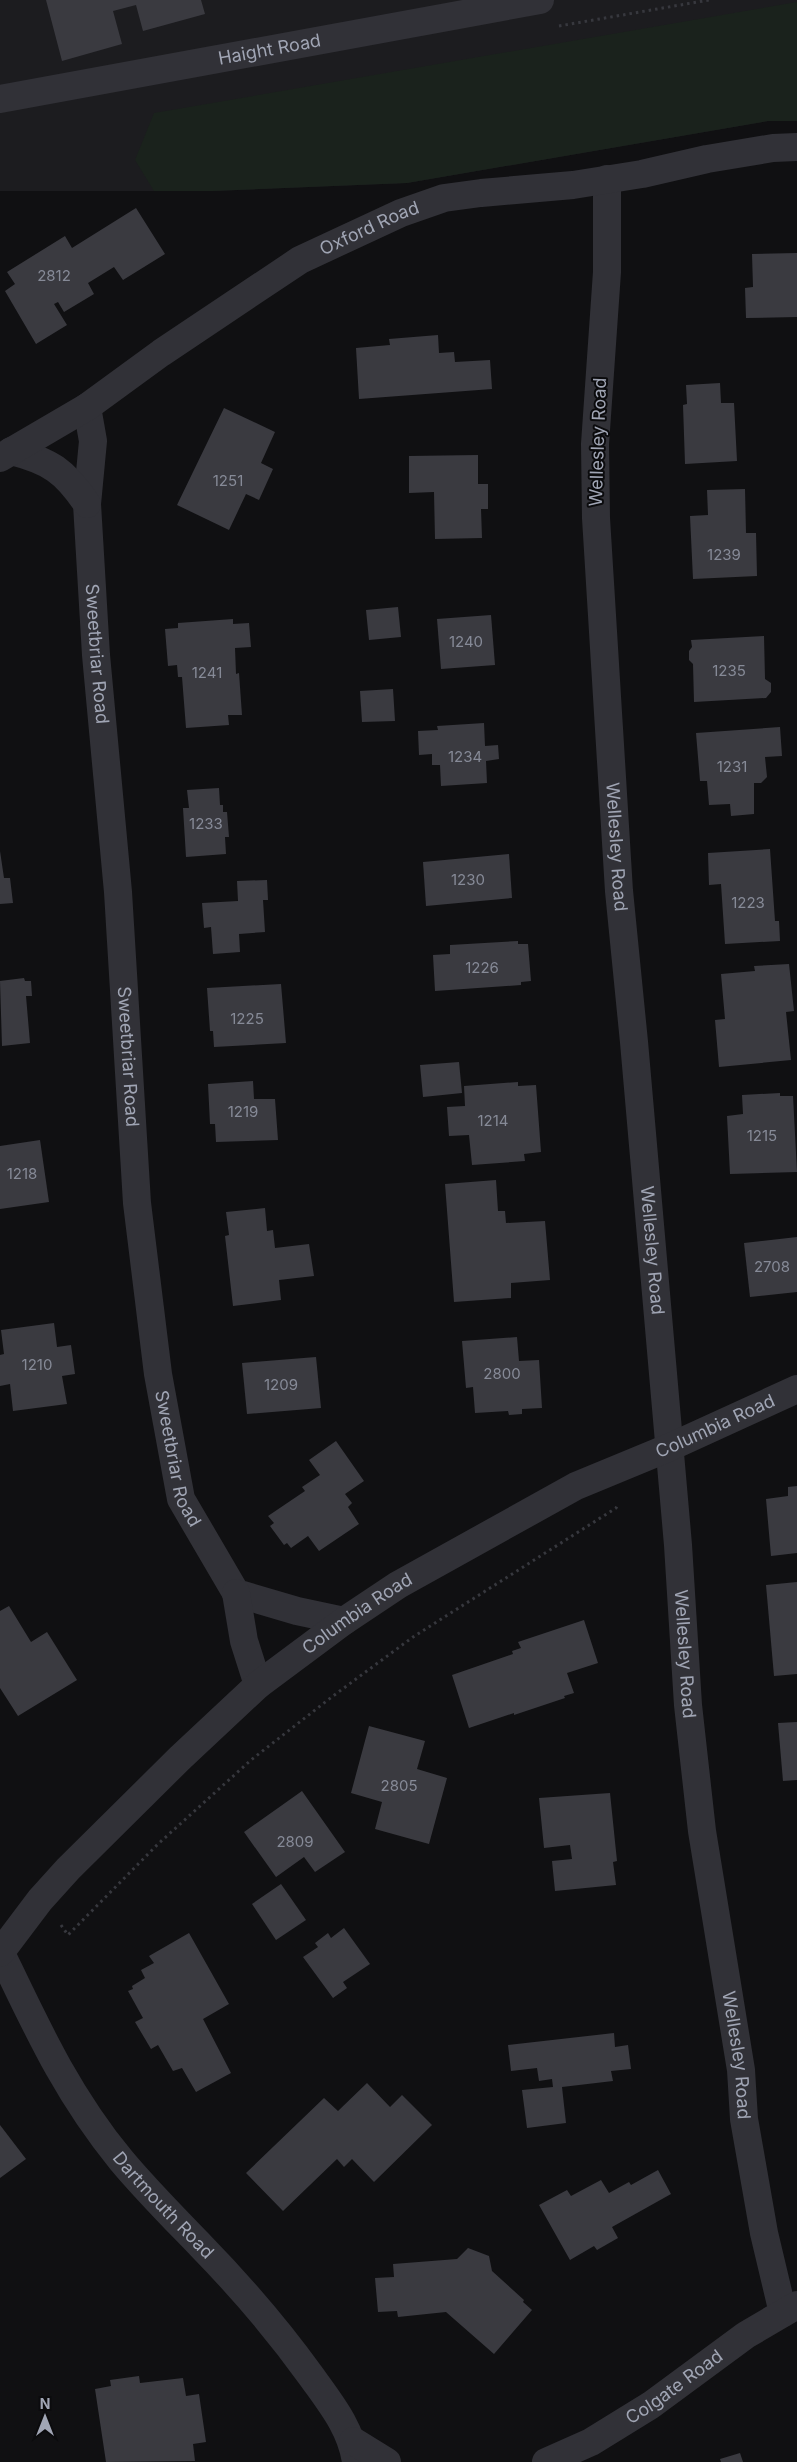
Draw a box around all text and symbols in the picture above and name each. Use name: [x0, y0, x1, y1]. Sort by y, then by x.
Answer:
street label: Haight Road: [216, 29, 322, 69]
street label: Oxford Road: [316, 197, 422, 259]
house number: 2812: [37, 266, 71, 285]
street label: Wellesley Road: [585, 377, 610, 507]
house number: 1251: [213, 471, 243, 490]
house number: 1239: [707, 545, 741, 564]
street label: Sweetbriar Road: [82, 583, 113, 725]
house number: 1240: [449, 632, 483, 651]
house number: 1235: [712, 661, 746, 680]
house number: 1241: [192, 663, 222, 682]
house number: 1234: [448, 747, 482, 766]
house number: 1231: [717, 757, 747, 776]
street label: Wellesley Road: [602, 782, 632, 912]
house number: 1233: [189, 814, 223, 833]
house number: 1230: [451, 870, 485, 889]
house number: 1223: [731, 893, 765, 912]
house number: 1226: [465, 958, 499, 977]
street label: Sweetbriar Road: [114, 986, 143, 1127]
house number: 1225: [230, 1009, 264, 1028]
house number: 1219: [228, 1102, 258, 1121]
house number: 1214: [477, 1111, 509, 1130]
house number: 1215: [747, 1126, 777, 1145]
house number: 1218: [7, 1164, 37, 1183]
street label: Wellesley Road: [637, 1185, 669, 1316]
house number: 2708: [754, 1257, 790, 1276]
house number: 1210: [22, 1355, 52, 1374]
house number: 2800: [483, 1364, 521, 1383]
house number: 1209: [264, 1375, 298, 1394]
street label: Sweetbriar Road: [151, 1388, 206, 1530]
street label: Columbia Road: [652, 1390, 778, 1462]
street label: Columbia Road: [298, 1568, 416, 1658]
street label: Wellesley Road: [671, 1589, 700, 1720]
house number: 2805: [380, 1776, 418, 1795]
house number: 2809: [276, 1832, 314, 1851]
street label: Wellesley Road: [718, 1990, 755, 2120]
street label: Dartmouth Road: [109, 2147, 218, 2263]
street label: Colgate Road: [622, 2345, 726, 2428]
north arrow: [20, 2392, 70, 2442]
text: N: [40, 2395, 50, 2412]

